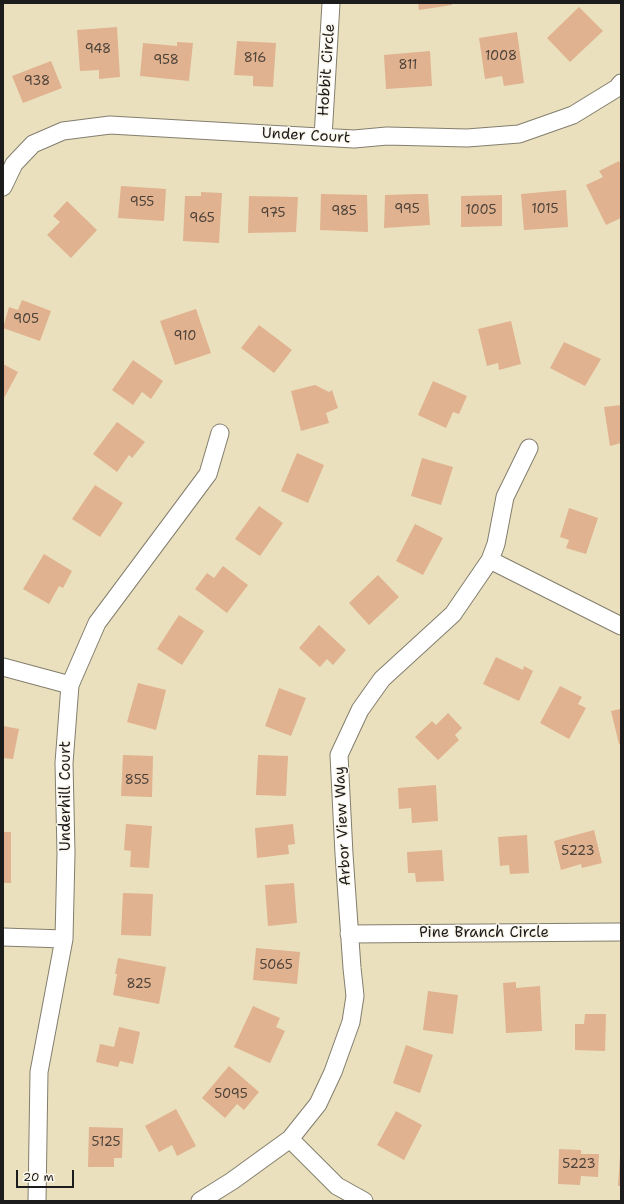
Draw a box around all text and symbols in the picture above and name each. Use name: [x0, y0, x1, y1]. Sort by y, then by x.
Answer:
street label: Hobbit Circle: [315, 23, 339, 117]
house number: 948: [85, 42, 111, 58]
house number: 1008: [485, 49, 517, 65]
house number: 816: [244, 51, 266, 67]
house number: 958: [153, 53, 179, 69]
house number: 811: [399, 58, 417, 74]
house number: 938: [24, 74, 50, 90]
street label: Under Court: [261, 125, 351, 147]
house number: 955: [130, 195, 154, 211]
house number: 995: [394, 202, 420, 218]
house number: 1015: [532, 202, 558, 218]
house number: 1005: [466, 203, 496, 219]
house number: 985: [331, 204, 357, 220]
house number: 975: [261, 206, 285, 222]
house number: 965: [189, 211, 215, 227]
house number: 905: [13, 312, 39, 328]
house number: 910: [174, 329, 196, 345]
street label: Underhill Court: [57, 741, 75, 851]
street label: Arbor View Way: [331, 766, 355, 886]
house number: 855: [125, 773, 149, 789]
house number: 5223: [561, 844, 595, 860]
street label: Pine Branch Circle: [419, 924, 549, 942]
house number: 5065: [259, 958, 293, 974]
house number: 825: [126, 977, 152, 993]
house number: 5095: [214, 1087, 248, 1103]
house number: 5125: [92, 1135, 120, 1151]
house number: 5223: [562, 1157, 596, 1173]
scale bar: [18, 1162, 76, 1188]
text: 20 m: [23, 1169, 54, 1185]

